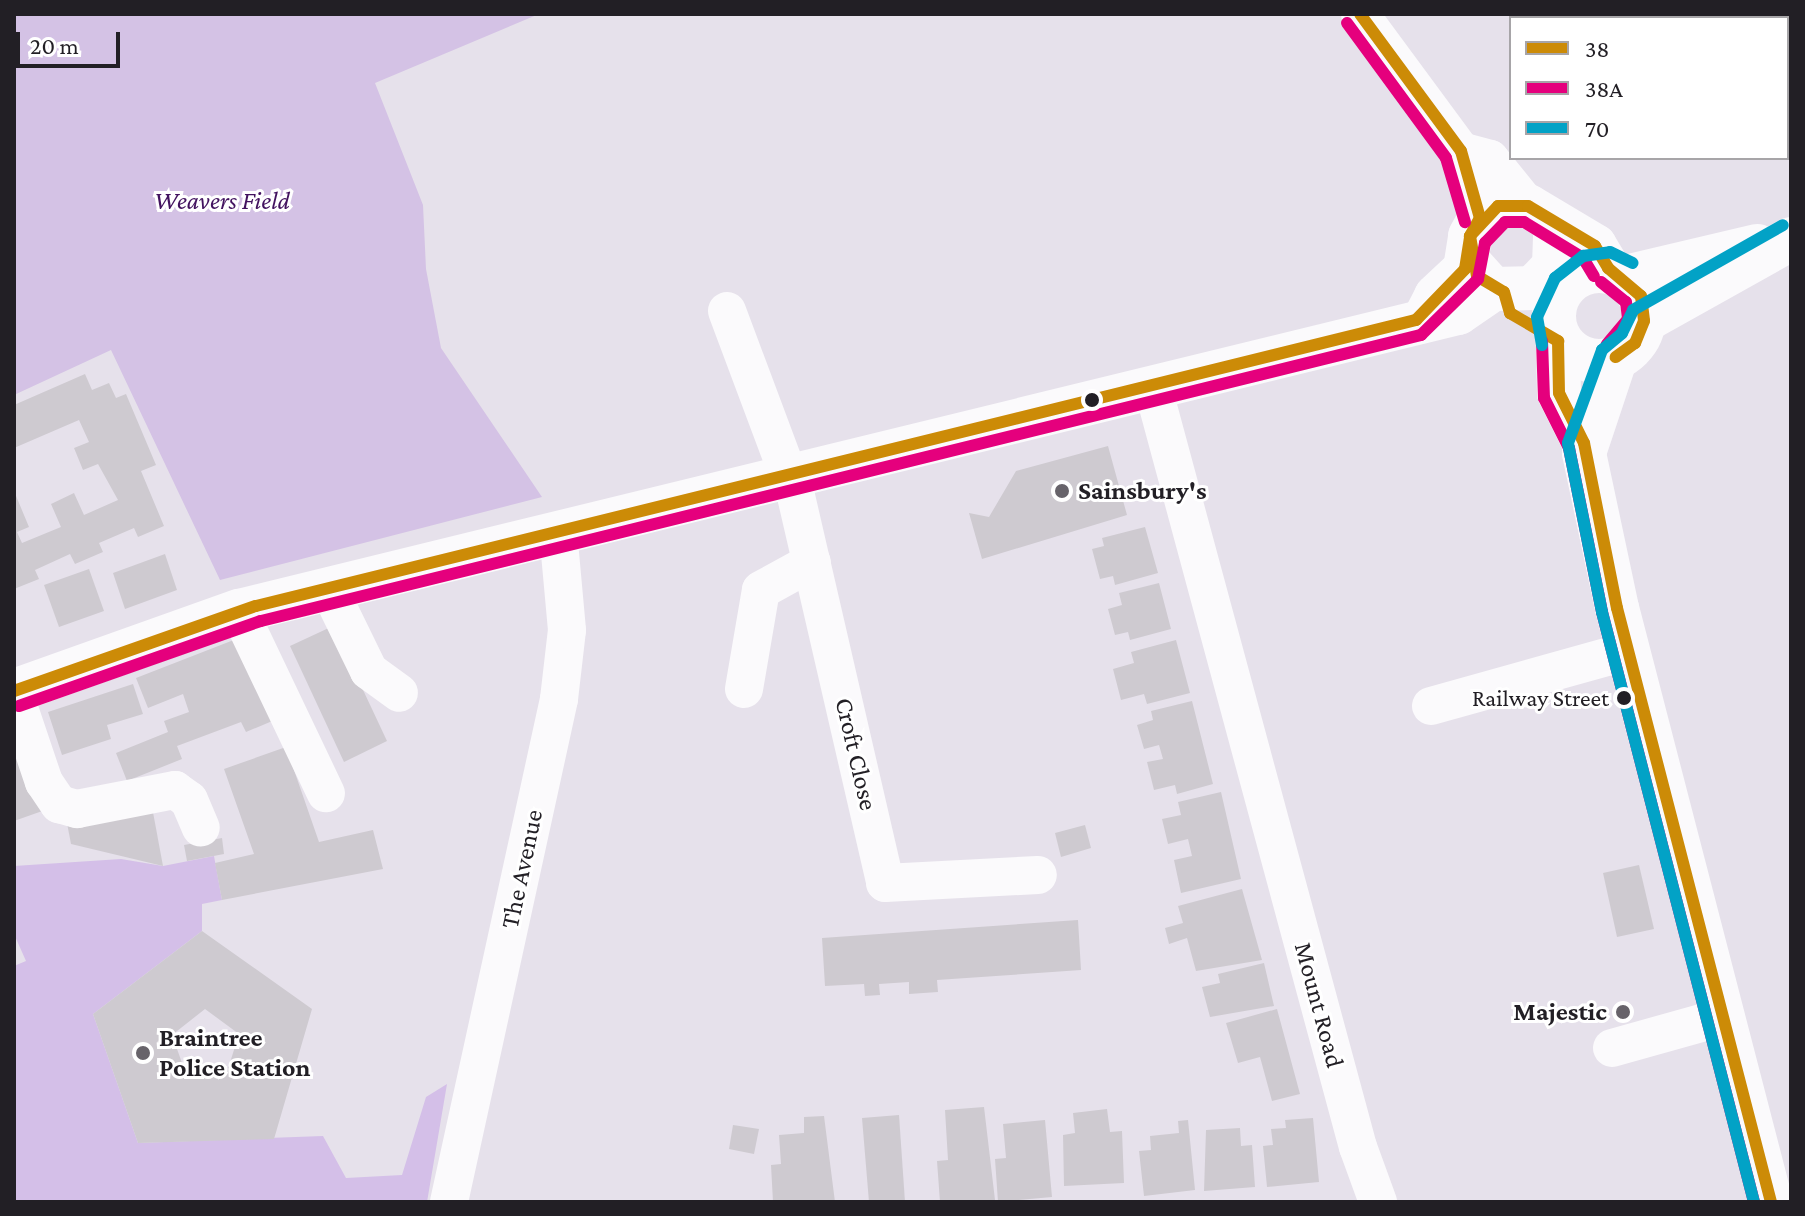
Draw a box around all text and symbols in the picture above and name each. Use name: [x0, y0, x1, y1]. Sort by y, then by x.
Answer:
scale bar: [20, 16, 124, 66]
legend: [1509, 16, 1789, 160]
text: 20 m: [30, 32, 79, 59]
text: 38: [1585, 35, 1609, 62]
text: 38A: [1585, 75, 1623, 102]
text: 70: [1585, 115, 1609, 142]
park label: Weavers Field: [154, 185, 290, 217]
unlabelled marker: [1084, 392, 1100, 408]
place label: Sainsbury's: [1078, 475, 1207, 507]
marker: Sainsbury's: [1053, 482, 1071, 500]
place label: Railway Street: [1472, 684, 1609, 712]
marker: Railway Street: [1616, 690, 1632, 706]
street label: Croft Close: [828, 695, 884, 813]
street label: The Avenue: [494, 807, 550, 931]
street label: Mount Road: [1287, 939, 1351, 1071]
place label: Majestic: [1513, 996, 1607, 1028]
marker: Majestic: [1614, 1003, 1632, 1021]
place label: Braintree Police Station: [159, 1022, 310, 1084]
marker: Braintree Police Station: [134, 1044, 152, 1062]

